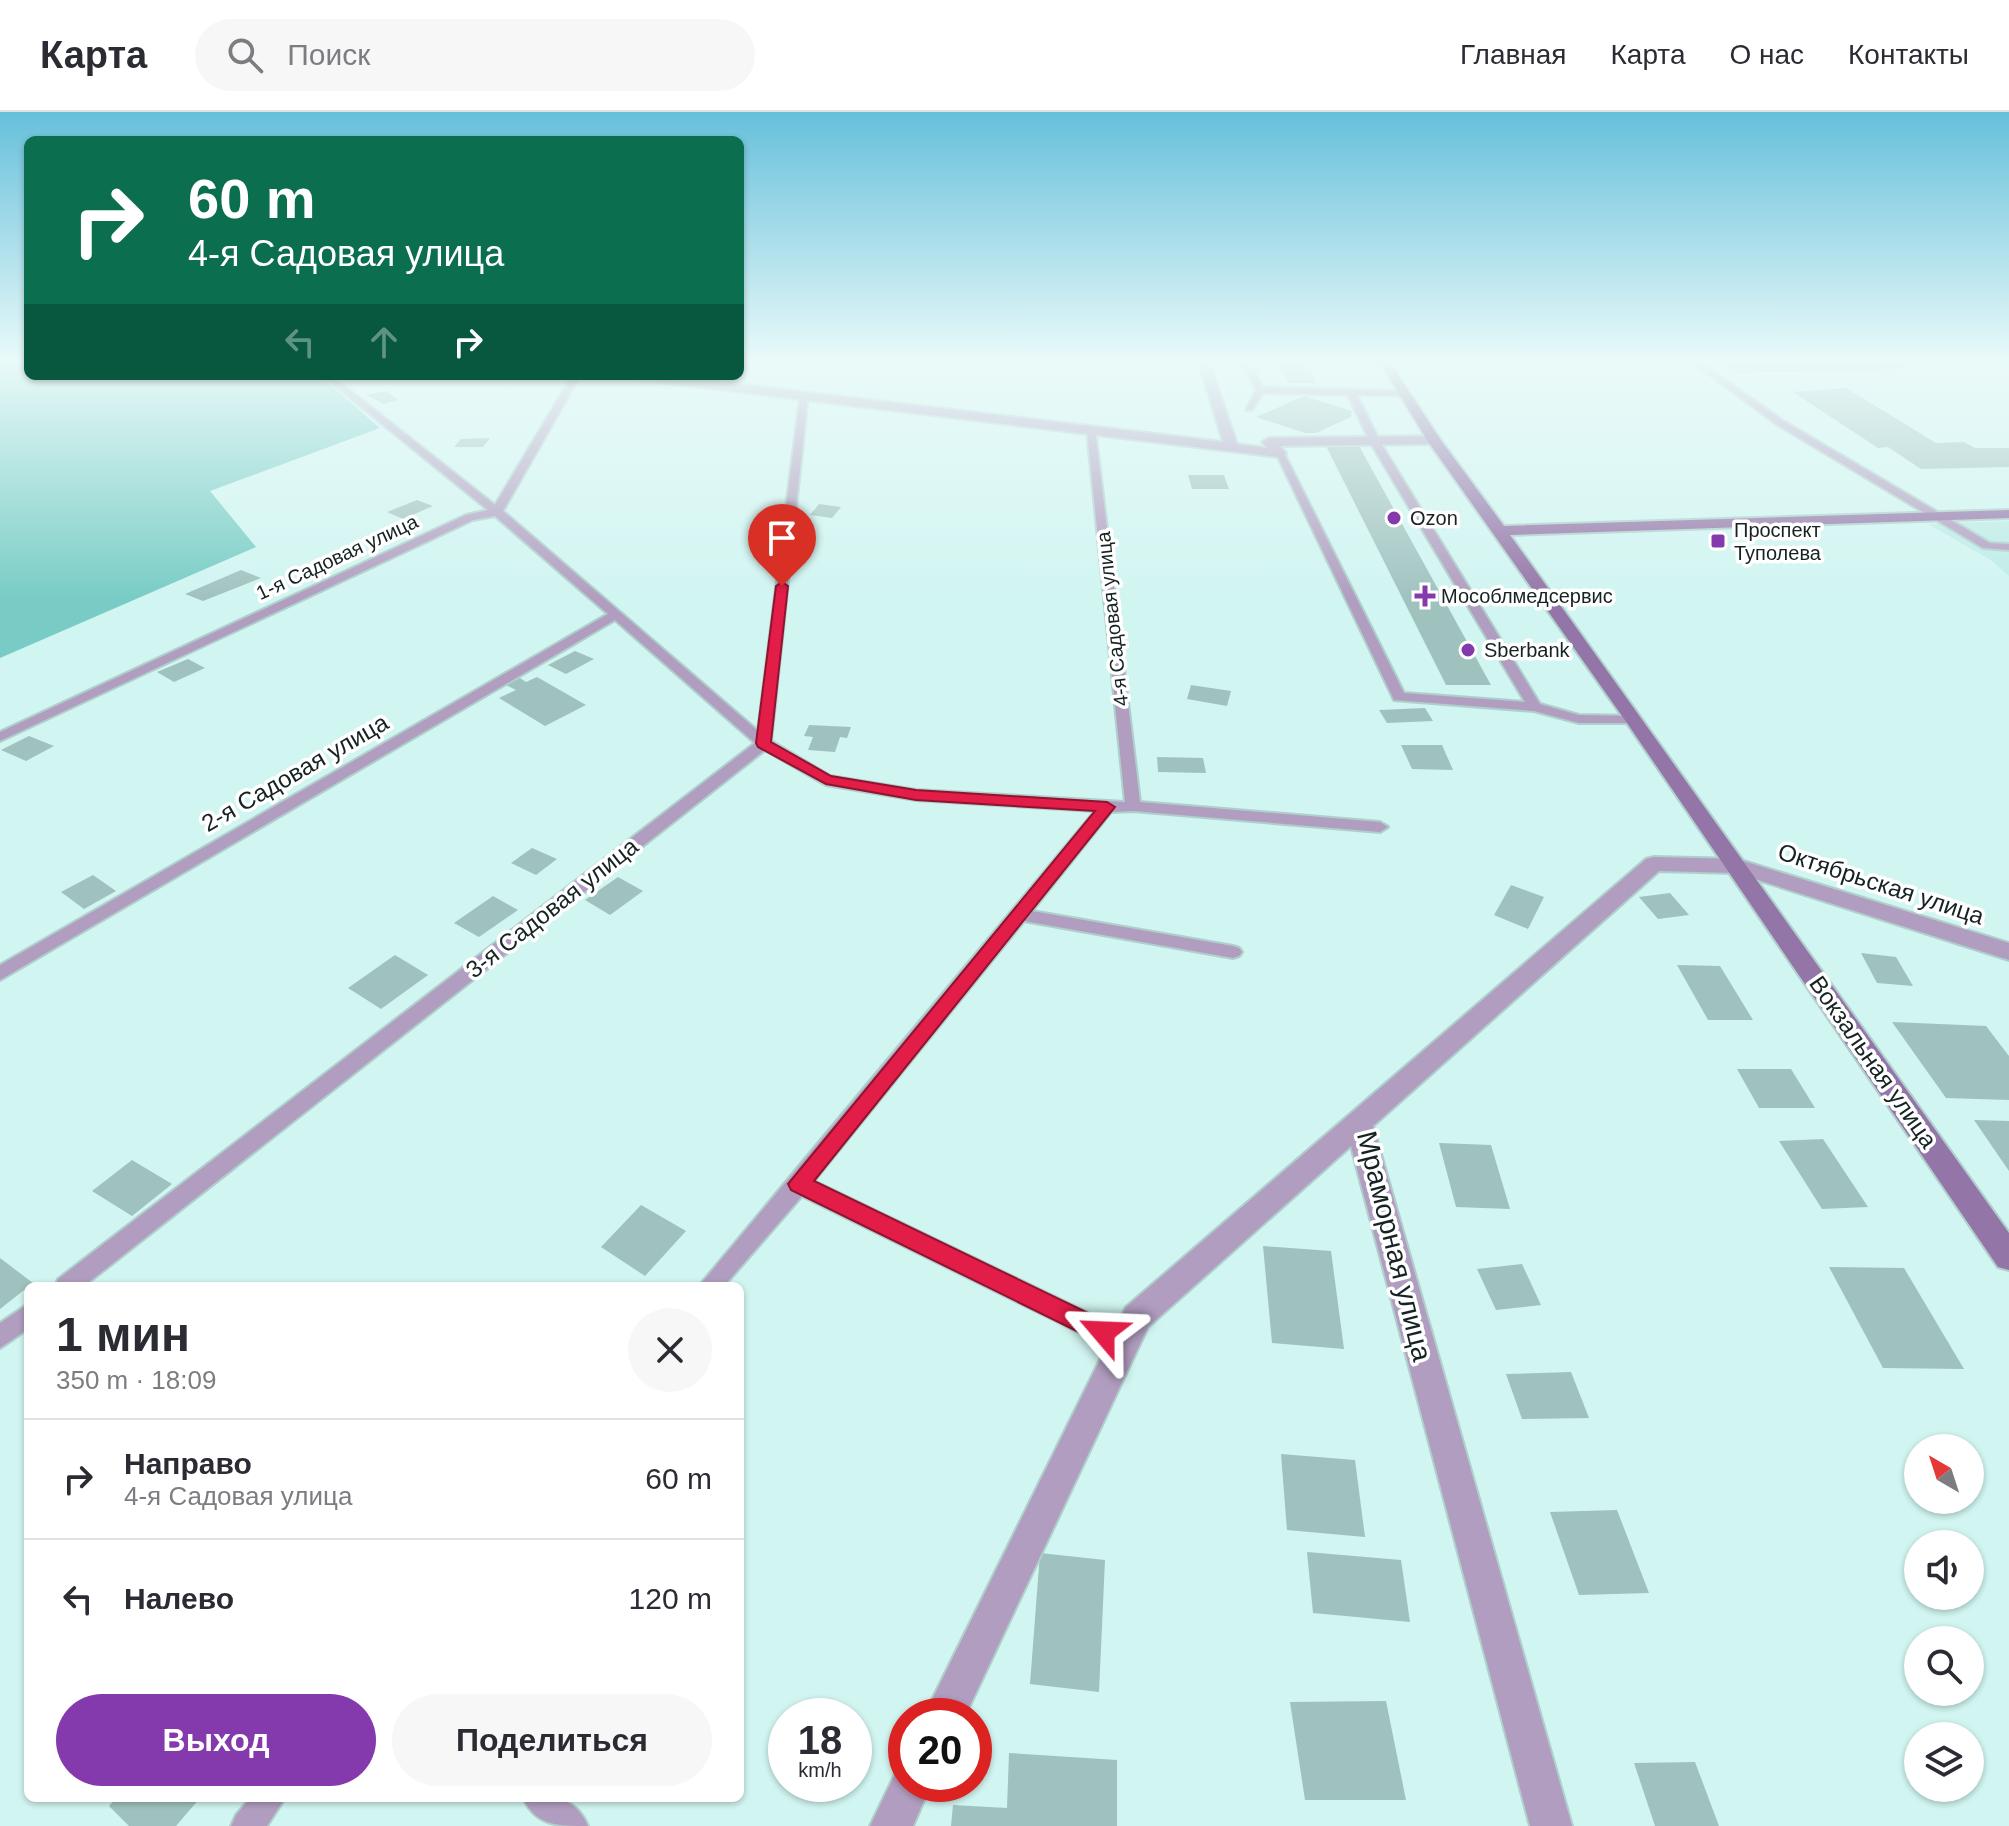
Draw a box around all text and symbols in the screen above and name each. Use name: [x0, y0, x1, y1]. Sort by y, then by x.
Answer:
search box: [195, 19, 755, 91]
icon: search: [223, 33, 267, 77]
text: Карта: [40, 34, 147, 76]
text: Поиск: [287, 38, 370, 71]
text: Главная: [1460, 39, 1567, 70]
text: Карта: [1611, 39, 1685, 70]
text: О нас: [1729, 39, 1804, 70]
text: Контакты: [1848, 39, 1969, 70]
text: 60 m: [188, 167, 316, 230]
icon: right: [56, 168, 160, 272]
text: 4-я Садовая улица: [188, 233, 504, 274]
icon: left: [278, 320, 322, 364]
icon: ahead: [362, 320, 406, 364]
icon: right: [446, 320, 490, 364]
pin: [748, 504, 816, 586]
place label: Ozon: [1410, 507, 1458, 529]
marker: Ozon: [1385, 509, 1403, 527]
street label: 1-я Садовая улица: [253, 510, 422, 604]
icon: arrive: [760, 516, 804, 560]
place label: Проспект Туполева: [1734, 519, 1822, 564]
street label: 4-я Садовая улица: [1092, 530, 1132, 707]
marker: Проспект Туполева: [1709, 532, 1727, 550]
place label: Мособлмедсервис: [1441, 585, 1613, 607]
marker: Мособлмедсервис: [1416, 587, 1434, 605]
place label: Sberbank: [1484, 639, 1571, 661]
marker: Sberbank: [1459, 641, 1477, 659]
street label: 2-я Садовая улица: [197, 708, 393, 837]
street label: 3-я Садовая улица: [460, 832, 644, 983]
street label: Октябрьская улица: [1775, 837, 1988, 930]
street label: Вокзальная улица: [1804, 971, 1943, 1153]
street label: Мраморная улица: [1351, 1128, 1438, 1365]
position arrow: [1061, 1290, 1145, 1374]
text: 1 мин: [56, 1308, 190, 1361]
button: close: [628, 1308, 712, 1392]
text: 350 m · 18:09: [56, 1365, 216, 1395]
north arrow: [1904, 1434, 1984, 1514]
map controls: [1904, 1434, 1984, 1802]
text: Направо: [124, 1447, 252, 1480]
icon: right: [56, 1457, 100, 1501]
text: 60 m: [645, 1462, 712, 1495]
text: 4-я Садовая улица: [124, 1481, 352, 1511]
button: sound: [1904, 1530, 1984, 1610]
icon: left: [56, 1577, 100, 1621]
text: Налево: [124, 1582, 234, 1615]
text: 120 m: [629, 1582, 712, 1615]
button: search: [1904, 1626, 1984, 1706]
button: Выход: [56, 1694, 376, 1786]
button: Поделиться: [392, 1694, 712, 1786]
speed limit sign: 20: [888, 1698, 992, 1802]
text: 18: [798, 1718, 842, 1762]
button: layers: [1904, 1722, 1984, 1802]
text: km/h: [798, 1759, 842, 1781]

